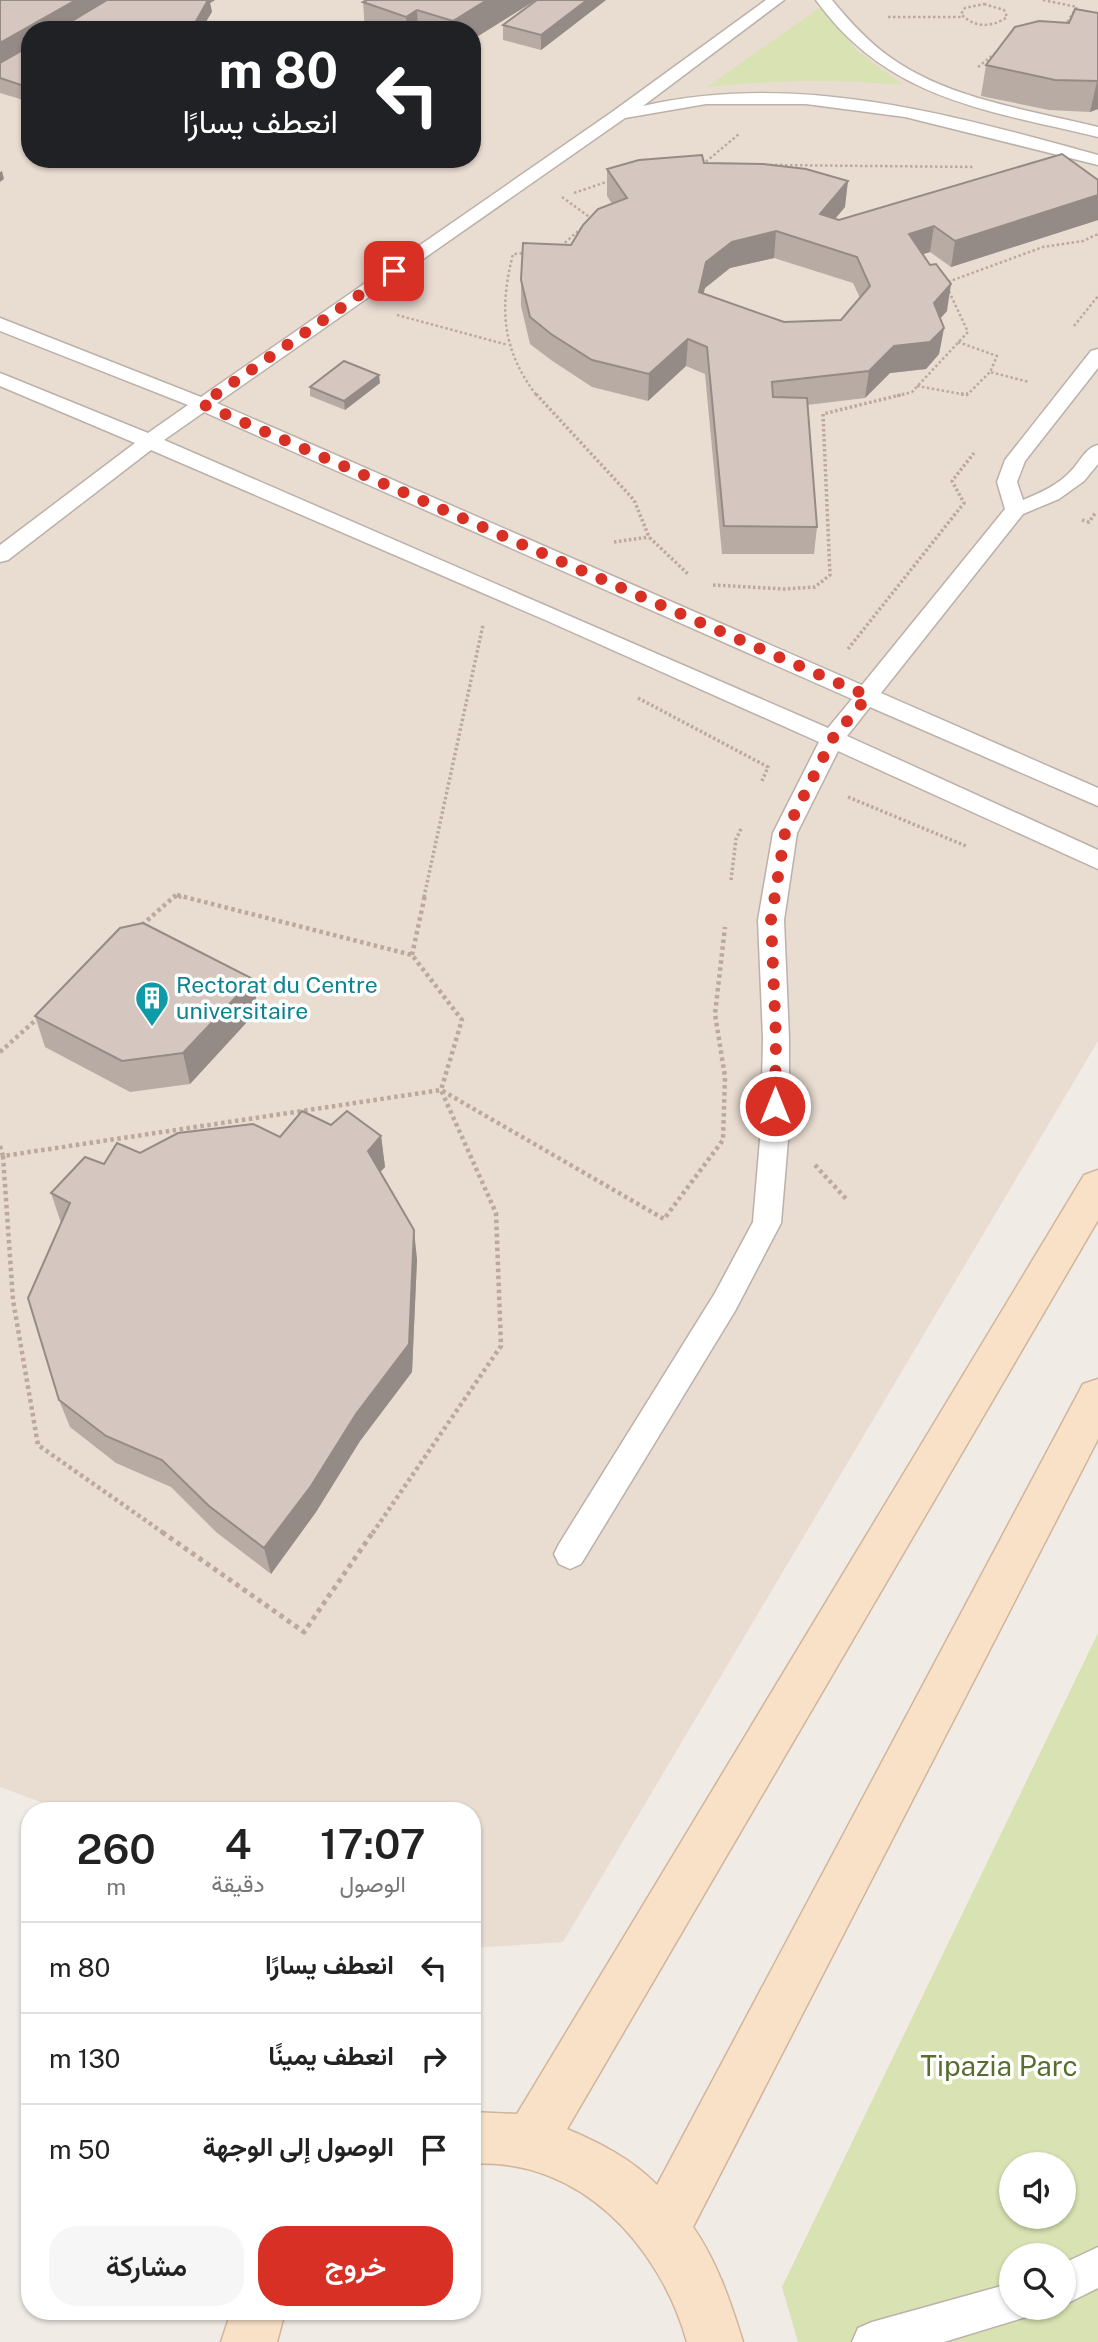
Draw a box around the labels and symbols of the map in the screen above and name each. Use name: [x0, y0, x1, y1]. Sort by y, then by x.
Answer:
pin: [364, 241, 424, 301]
place label: Rectorat du Centre universitaire: [176, 971, 378, 1024]
building icon: Rectorat du Centre universitaire: [133, 979, 171, 1028]
position arrow: [738, 1069, 812, 1143]
park label: Tipazia Parc: [920, 2049, 1078, 2082]

